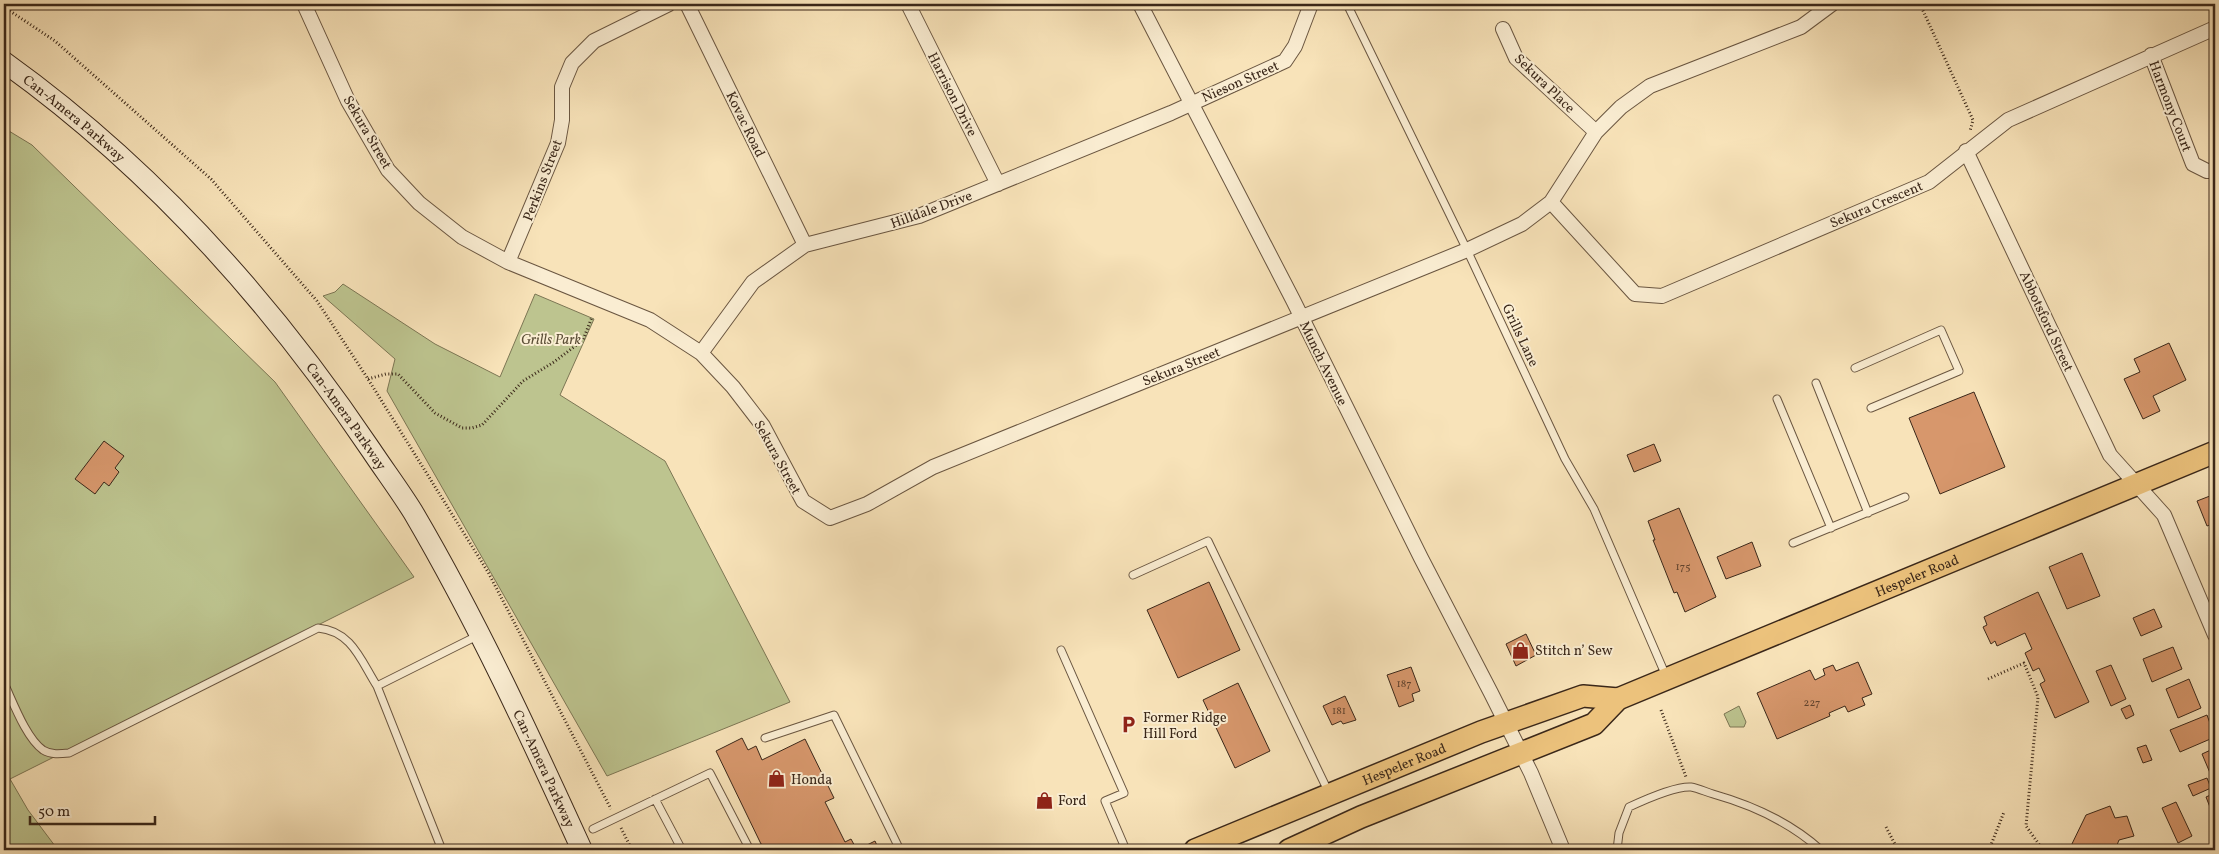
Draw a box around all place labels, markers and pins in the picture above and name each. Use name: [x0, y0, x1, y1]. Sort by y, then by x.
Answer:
shop icon: Stitch n’ Sew: [1511, 640, 1531, 660]
place label: Stitch n’ Sew: [1535, 642, 1613, 661]
place label: Former Ridge Hill Ford: [1143, 709, 1227, 744]
parking icon: Former Ridge Hill Ford: [1119, 715, 1139, 735]
shop icon: Honda: [767, 769, 787, 789]
place label: Honda: [791, 771, 832, 790]
shop icon: Ford: [1034, 790, 1054, 810]
place label: Ford: [1058, 792, 1086, 811]

